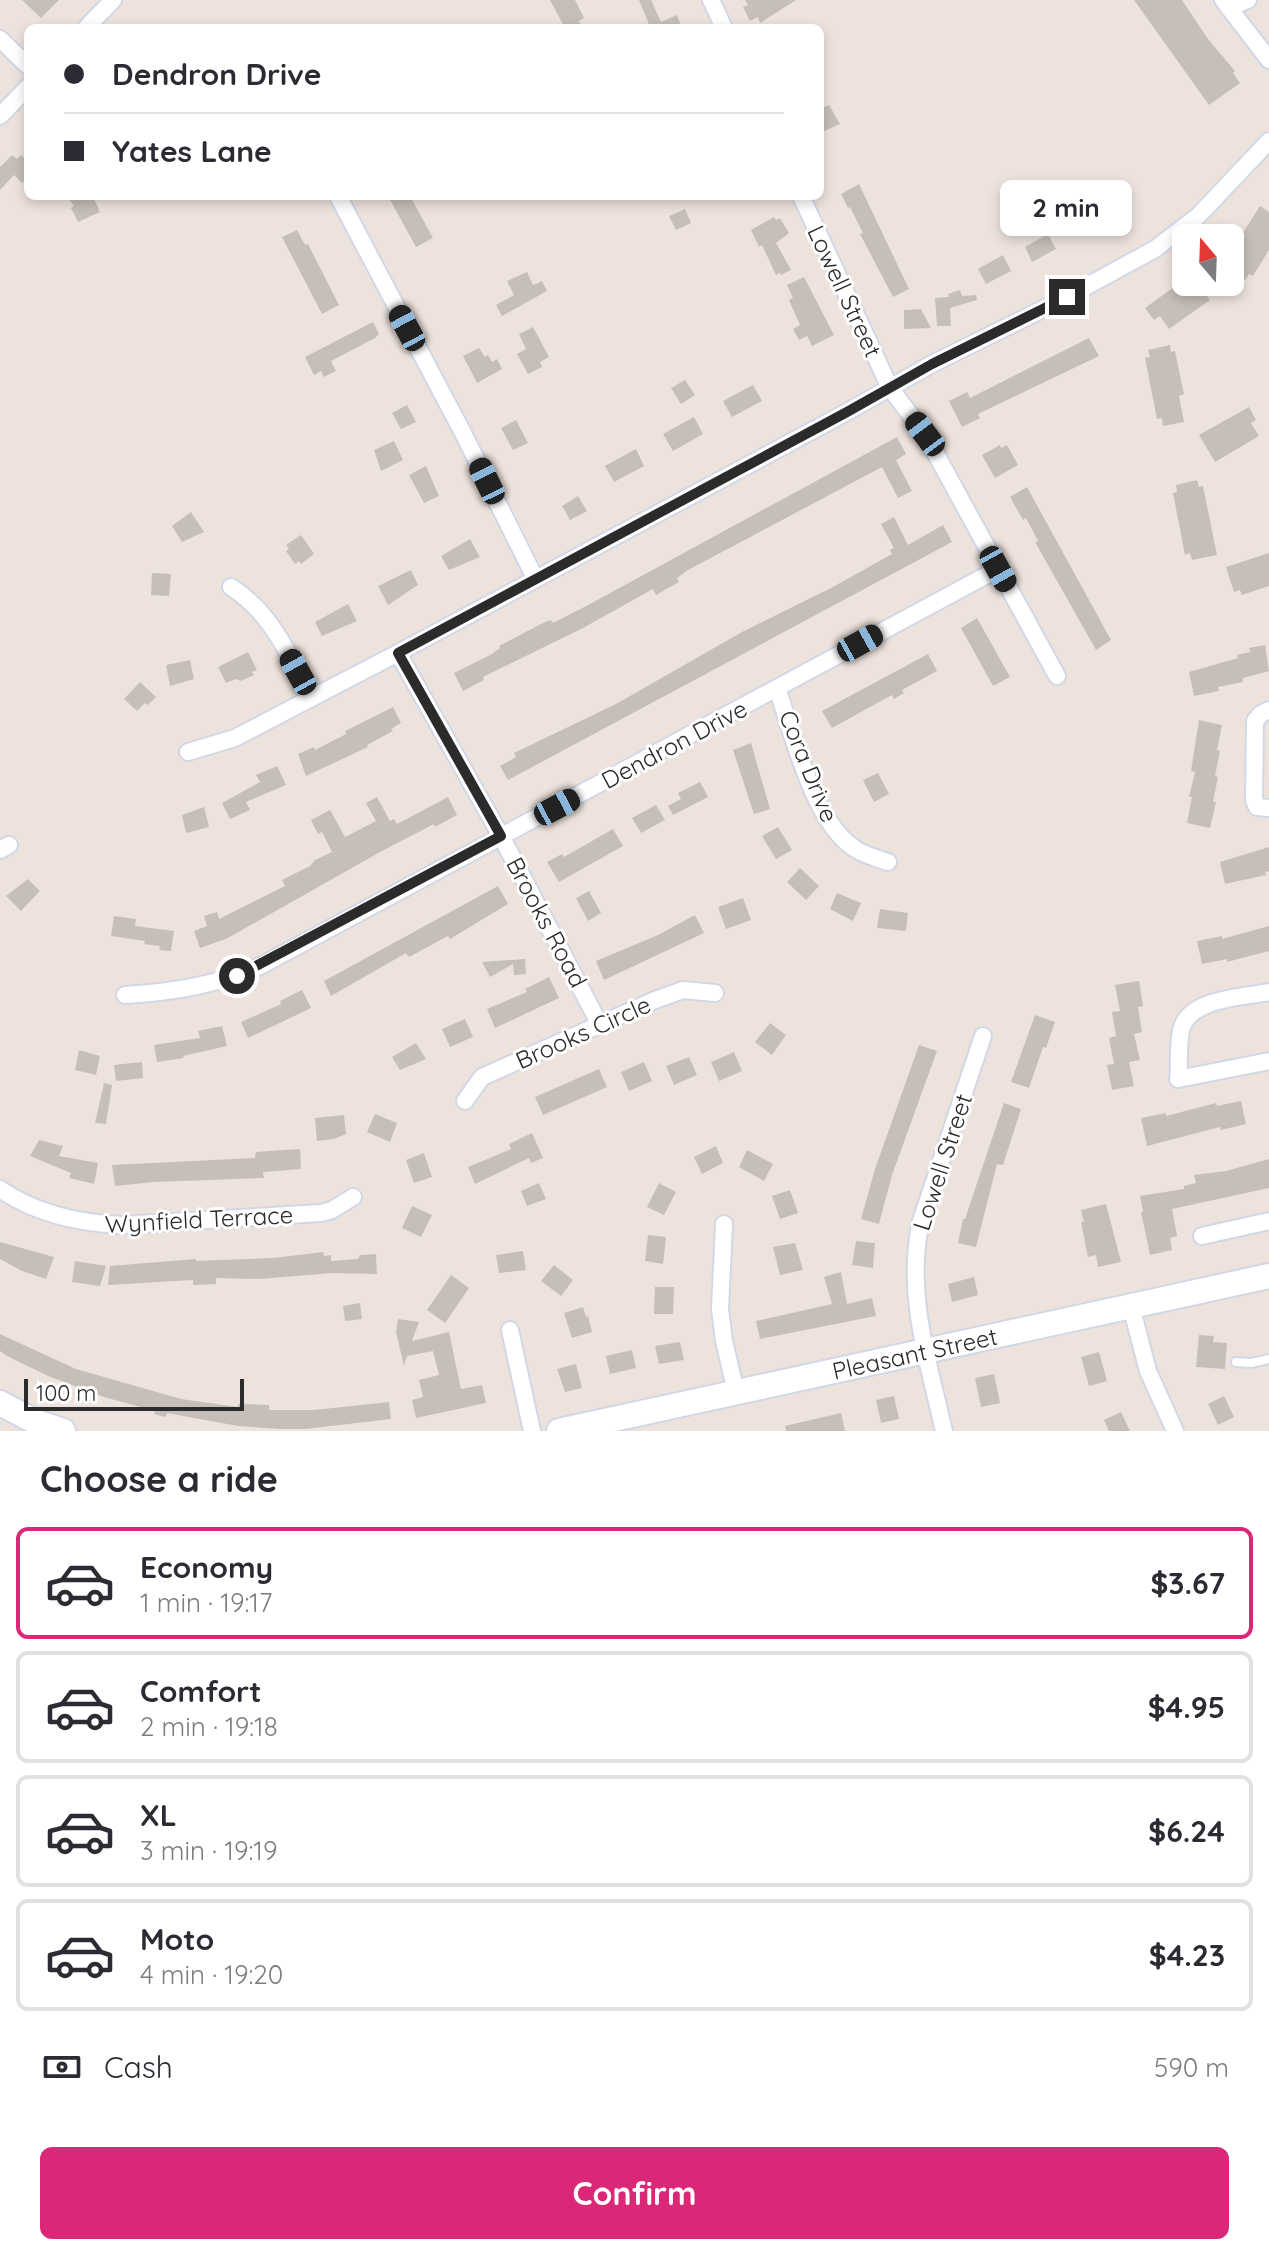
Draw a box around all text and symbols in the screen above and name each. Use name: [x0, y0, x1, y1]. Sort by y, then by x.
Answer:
text: Dendron Drive: [112, 55, 321, 93]
text: Yates Lane: [112, 132, 272, 170]
callout: 2 min: [1001, 181, 1133, 237]
text: 2 min: [1032, 191, 1100, 224]
street label: Lowell Street: [801, 220, 889, 362]
north arrow: [1172, 224, 1244, 296]
map controls: [1172, 224, 1244, 296]
route end: [1049, 279, 1085, 315]
car: [385, 301, 429, 355]
car: [901, 408, 949, 460]
car: [466, 454, 508, 508]
car: [976, 542, 1020, 596]
car: [833, 621, 887, 665]
car: [276, 645, 320, 699]
street label: Dendron Drive: [596, 693, 752, 795]
street label: Cora Drive: [773, 706, 845, 826]
car: [530, 785, 584, 829]
street label: Brooks Road: [500, 852, 594, 992]
route start: [219, 958, 255, 994]
street label: Brooks Circle: [511, 989, 655, 1075]
street label: Lowell Street: [906, 1090, 978, 1234]
street label: Wynfield Terrace: [104, 1199, 294, 1239]
street label: Pleasant Street: [829, 1321, 1000, 1386]
scale bar: [24, 1375, 244, 1411]
text: 100 m: [36, 1379, 96, 1407]
text: Choose a ride: [40, 1456, 278, 1501]
icon: car: [44, 1547, 116, 1619]
text: Economy: [140, 1548, 273, 1586]
text: $3.67: [1150, 1564, 1225, 1602]
text: 1 min · 19:17: [140, 1586, 272, 1619]
icon: car: [44, 1671, 116, 1743]
text: Comfort: [140, 1672, 261, 1710]
text: $4.95: [1148, 1688, 1225, 1726]
text: 2 min · 19:18: [140, 1710, 278, 1743]
icon: car: [44, 1795, 116, 1867]
text: XL: [140, 1796, 177, 1834]
text: $6.24: [1148, 1812, 1225, 1850]
text: 3 min · 19:19: [140, 1834, 277, 1867]
icon: car: [44, 1919, 116, 1991]
text: Moto: [140, 1920, 214, 1958]
text: $4.23: [1149, 1936, 1225, 1974]
text: 4 min · 19:20: [140, 1958, 283, 1991]
icon: cash: [40, 2045, 84, 2089]
text: Cash: [104, 2048, 173, 2086]
text: 590 m: [1154, 2051, 1229, 2084]
button: Confirm: [40, 2147, 1229, 2239]

